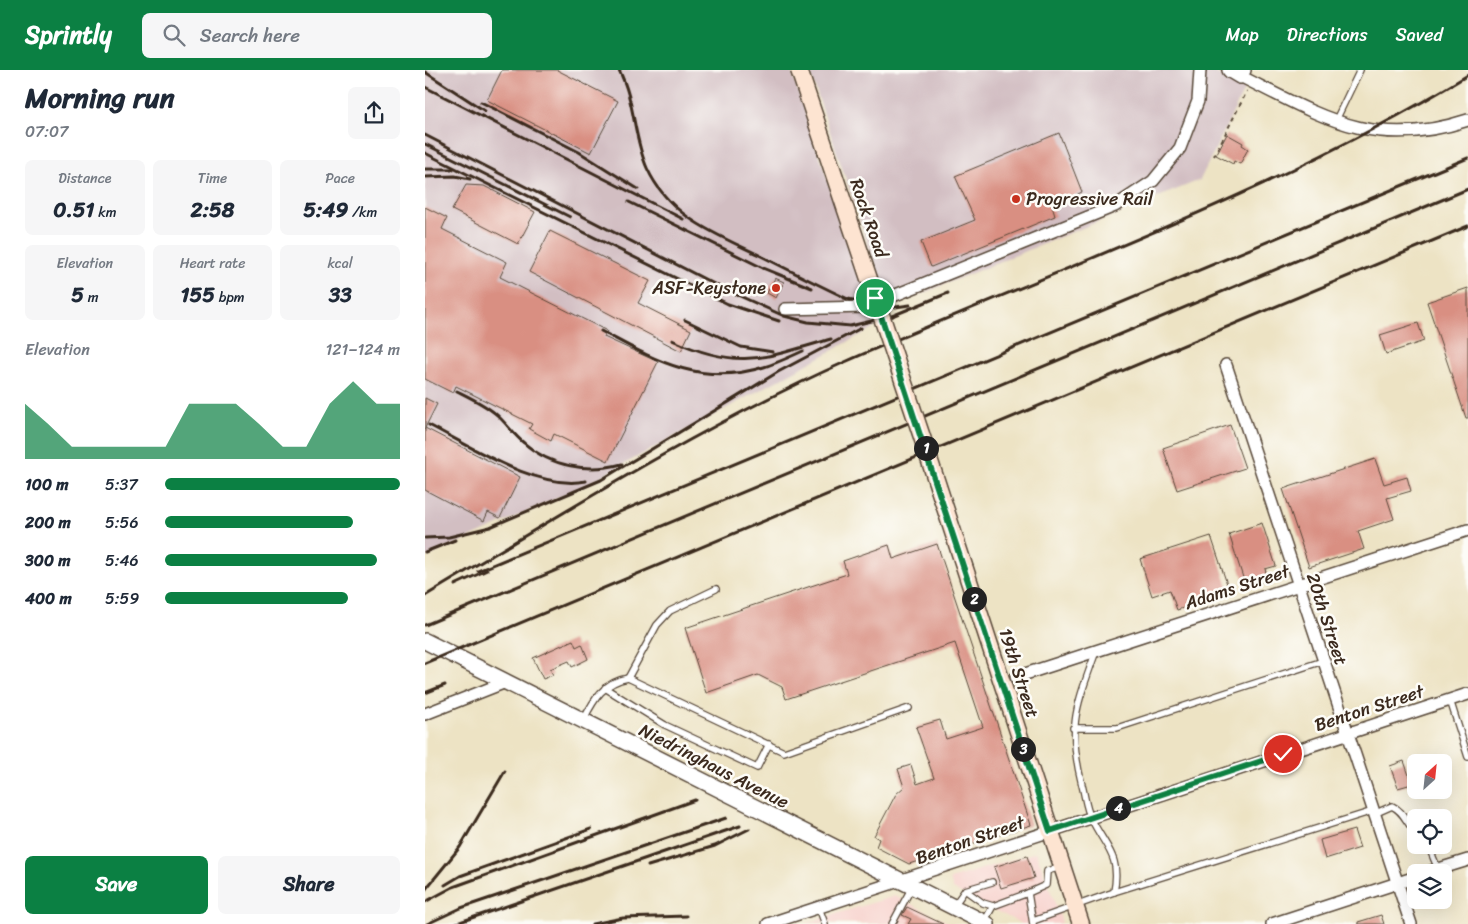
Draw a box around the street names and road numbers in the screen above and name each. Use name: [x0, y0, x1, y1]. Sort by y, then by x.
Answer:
street label: Rock Road: [841, 174, 898, 263]
street label: Adams Street: [1179, 555, 1294, 619]
street label: 20th Street: [1297, 568, 1357, 670]
street label: 19th Street: [989, 624, 1049, 722]
street label: Benton Street: [1310, 675, 1429, 741]
street label: Niedringhaus Avenue: [633, 714, 795, 818]
street label: Benton Street: [911, 806, 1030, 874]

